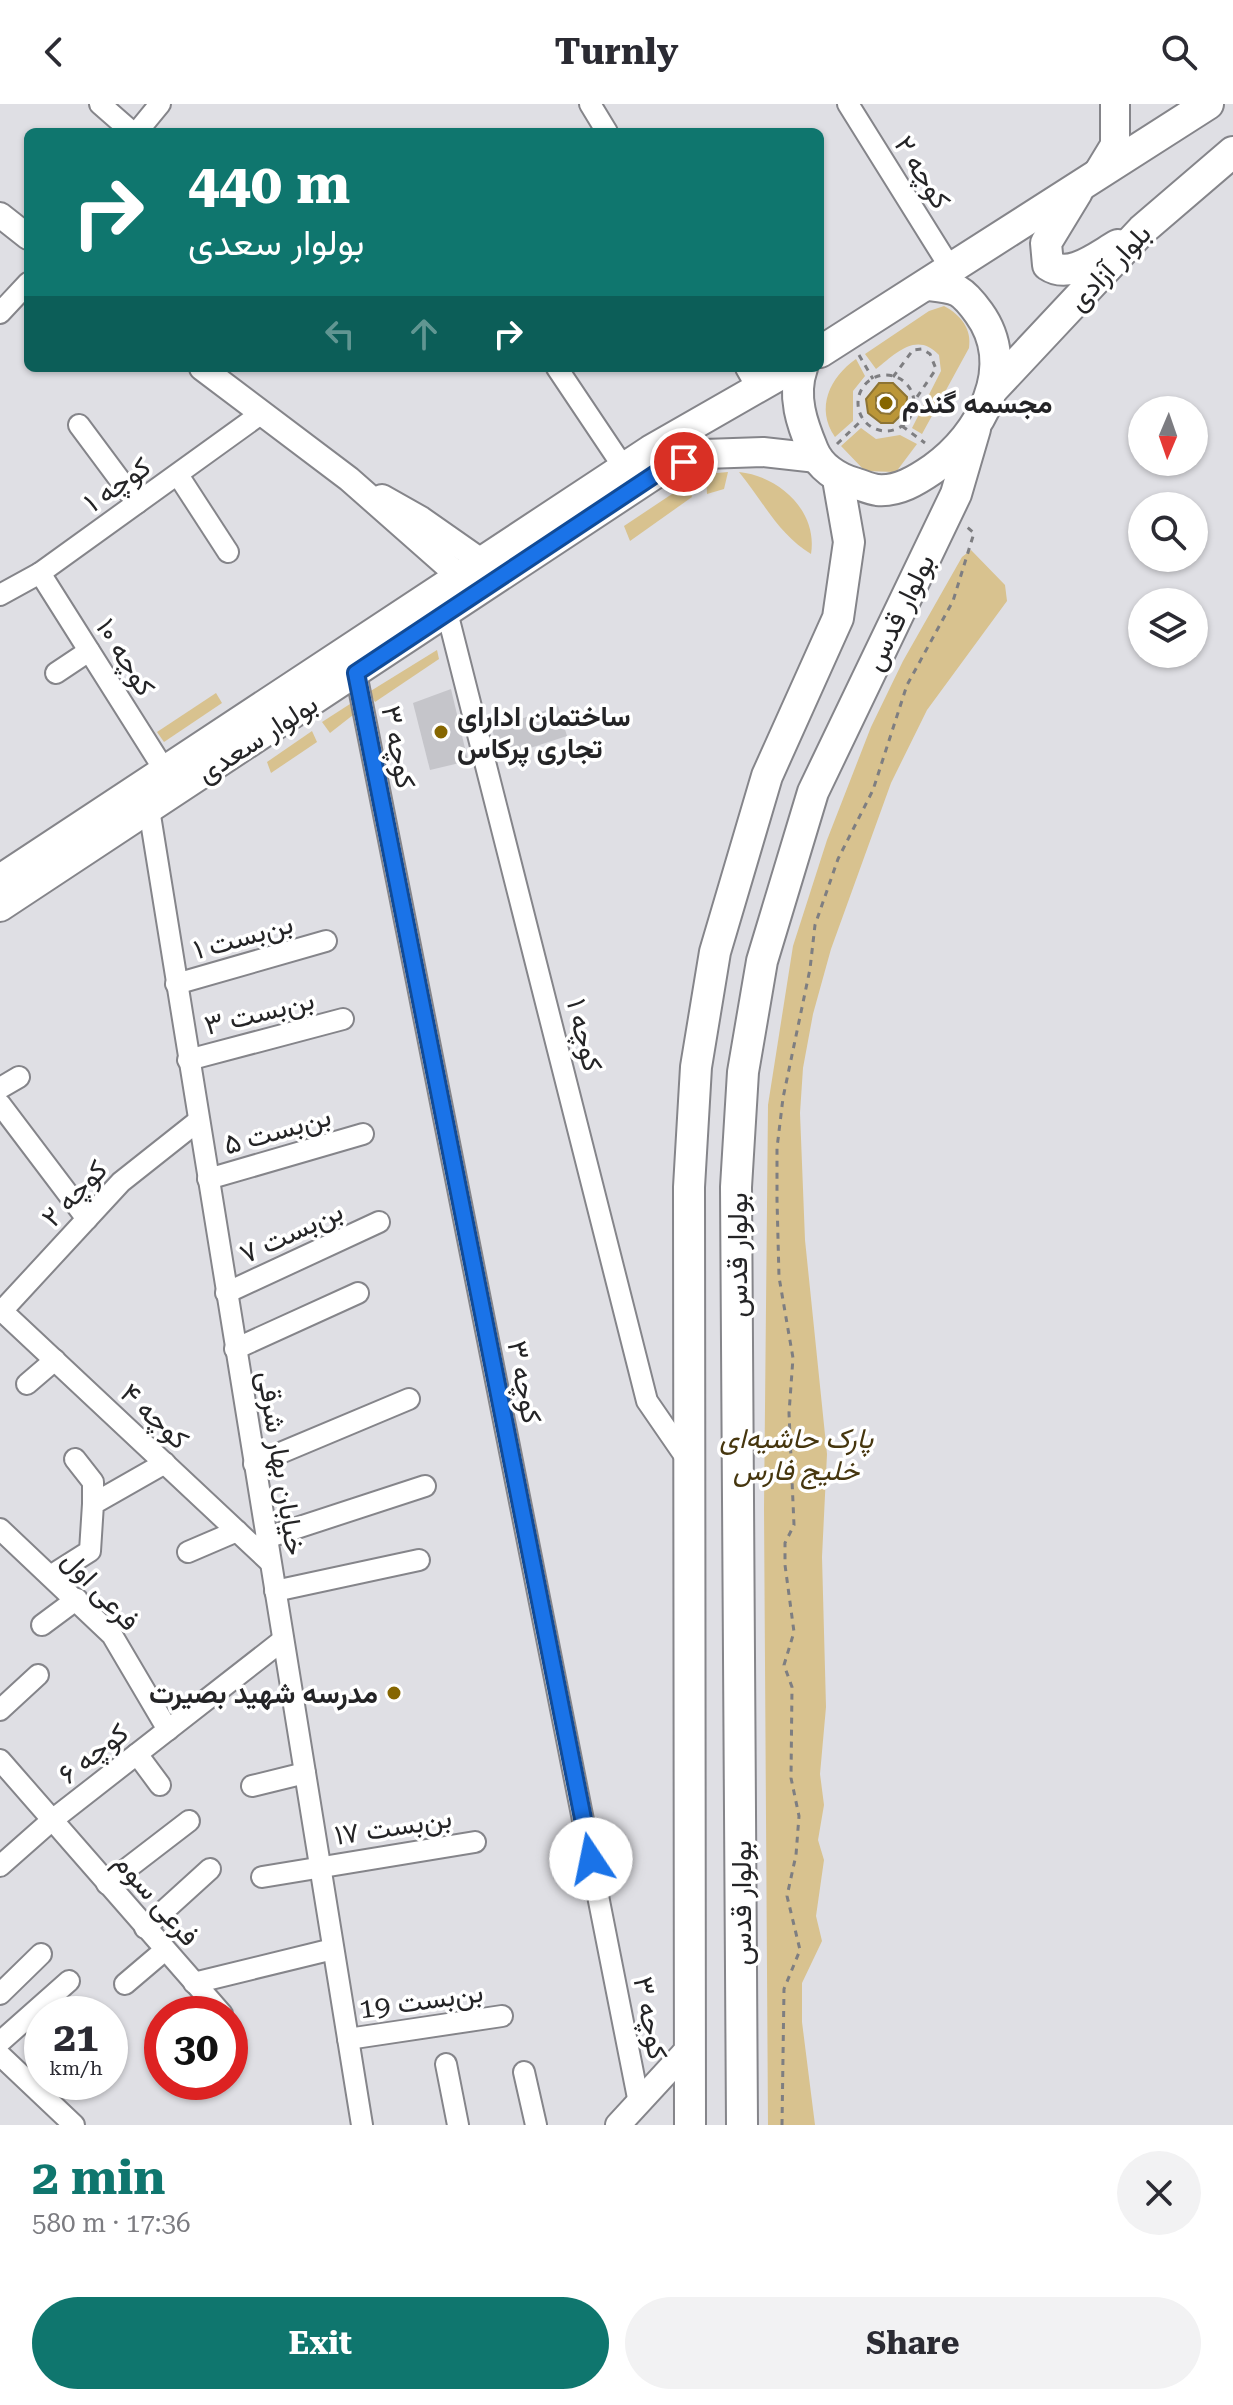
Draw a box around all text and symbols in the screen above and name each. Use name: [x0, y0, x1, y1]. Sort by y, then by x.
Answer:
icon: back: [32, 30, 76, 74]
icon: search: [1157, 30, 1201, 74]
text: Turnly: [555, 31, 678, 73]
street label: کوچه ۲: [886, 130, 958, 216]
text: 440 m: [188, 151, 350, 217]
icon: right: [56, 160, 160, 264]
street label: بلوار آزادی: [1061, 217, 1159, 318]
text: بولوار سعدی: [188, 222, 364, 264]
icon: left: [318, 312, 362, 356]
icon: ahead: [402, 312, 446, 356]
icon: right: [486, 312, 530, 356]
place label: مجسمه گندم: [902, 387, 1052, 422]
marker: مجسمه گندم: [877, 394, 895, 412]
north arrow: [1128, 396, 1208, 476]
map controls: [1128, 396, 1208, 668]
pin: [650, 428, 718, 496]
icon: arrive: [662, 440, 706, 484]
street label: کوچه ۱: [78, 450, 158, 521]
button: search: [1128, 492, 1208, 572]
street label: بولوار قدس: [857, 549, 943, 676]
button: layers: [1128, 588, 1208, 668]
street label: کوچه ۱۰: [87, 612, 162, 703]
street label: بولوار سعدی: [191, 687, 324, 790]
place label: ساختمان ادارای تجاری پرکاس: [457, 700, 631, 768]
street label: کوچه ۳: [372, 703, 423, 792]
marker: ساختمان ادارای تجاری پرکاس: [432, 723, 450, 741]
street label: بن‌بست ۱: [190, 907, 296, 966]
street label: بن‌بست ۳: [201, 983, 317, 1042]
street label: کوچه ۱: [558, 996, 609, 1075]
street label: بن‌بست ۵: [220, 1099, 335, 1161]
street label: کوچه ۲: [35, 1153, 115, 1235]
street label: بولوار قدس: [721, 1192, 755, 1318]
street label: بن‌بست ۷: [234, 1194, 348, 1271]
street label: کوچه ۳: [498, 1338, 549, 1427]
street label: خیابان بهار شرقی: [250, 1369, 312, 1558]
street label: کوچه ۴: [112, 1377, 196, 1458]
park label: پارک حاشیه‌ای خلیج فارس: [719, 1422, 874, 1490]
street label: فرعی اول: [54, 1543, 146, 1638]
place label: مدرسه شهید بصیرت: [149, 1677, 378, 1711]
marker: مدرسه شهید بصیرت: [385, 1684, 403, 1702]
street label: کوچه ۶: [52, 1716, 136, 1792]
street label: بن‌بست ۱۷: [332, 1801, 454, 1852]
position arrow: [549, 1817, 633, 1901]
street label: بولوار قدس: [725, 1840, 759, 1966]
street label: فرعی سوم: [106, 1846, 206, 1954]
street label: کوچه ۳: [624, 1974, 675, 2063]
street label: بن‌بست 19: [357, 1975, 485, 2026]
speed limit sign: 30: [144, 1996, 248, 2100]
text: 21: [54, 2014, 98, 2061]
text: km/h: [49, 2056, 103, 2080]
text: 2 min: [32, 2150, 165, 2206]
button: close: [1117, 2151, 1201, 2235]
text: 580 m · 17:36: [32, 2208, 191, 2238]
button: Exit: [32, 2297, 609, 2389]
button: Share: [625, 2297, 1201, 2389]

